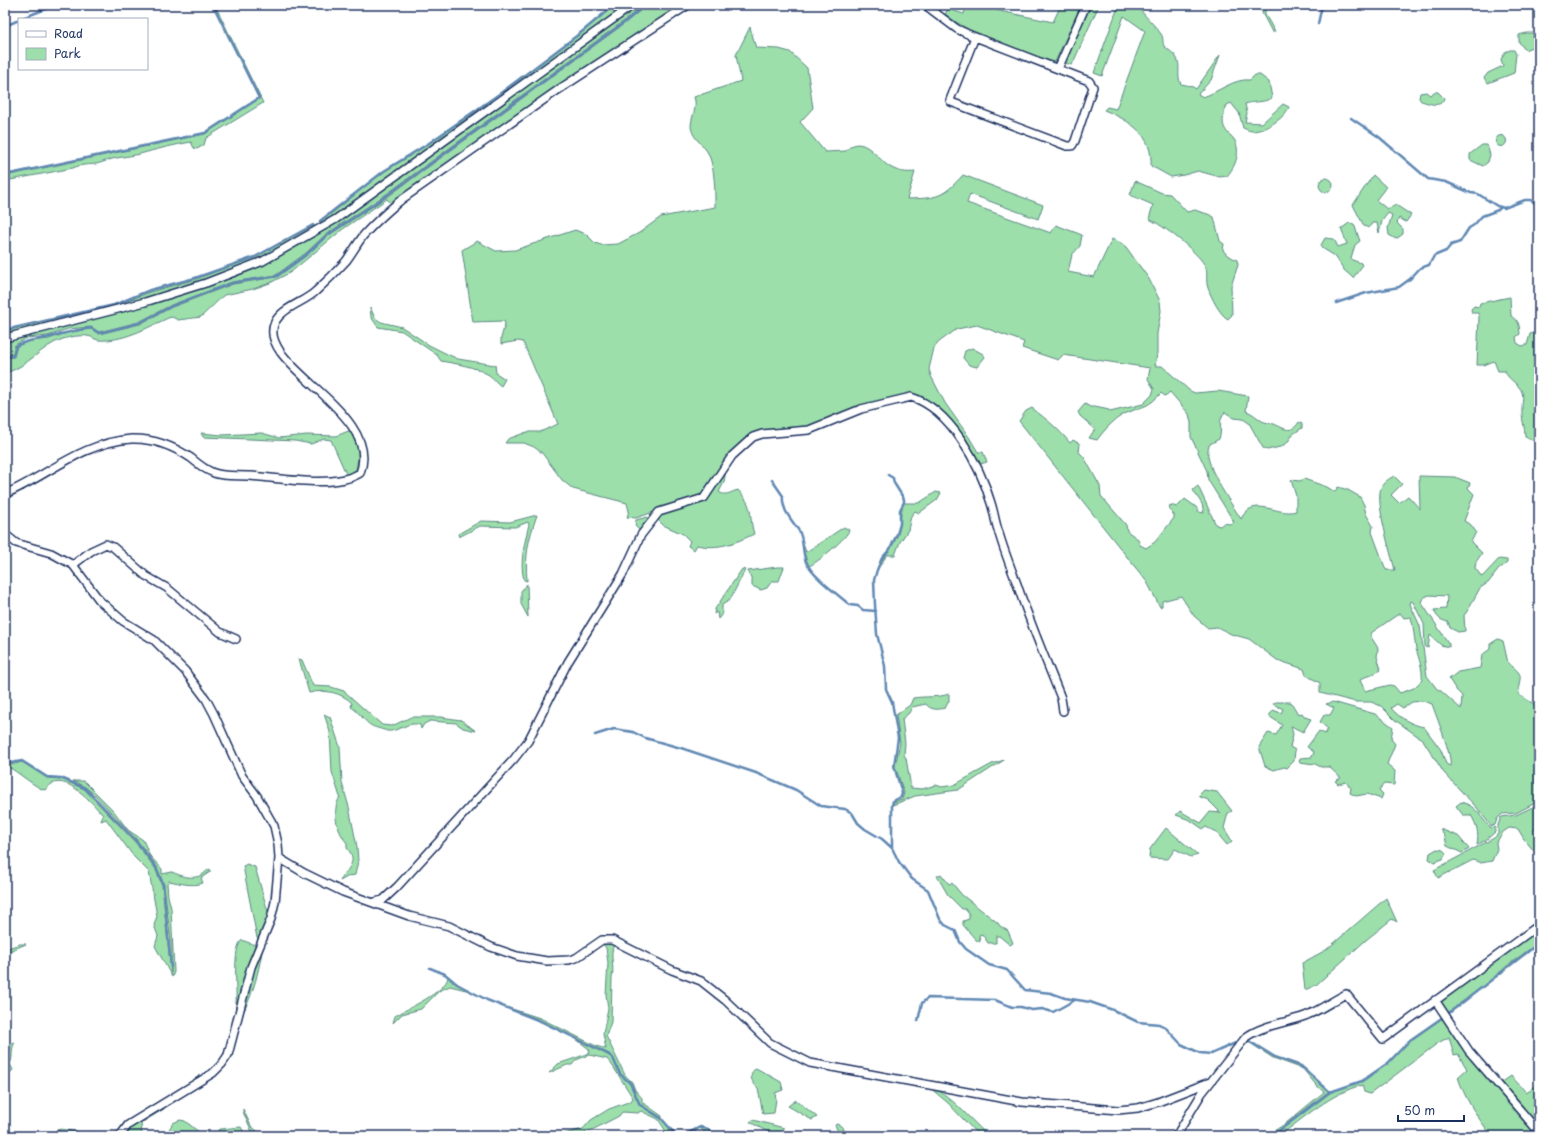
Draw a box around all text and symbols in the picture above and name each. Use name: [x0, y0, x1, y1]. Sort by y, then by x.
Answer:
legend: [18, 18, 148, 70]
text: Road: [54, 24, 83, 42]
text: Park: [54, 44, 81, 62]
scale bar: [1398, 1097, 1464, 1123]
text: 50 m: [1404, 1101, 1435, 1119]

